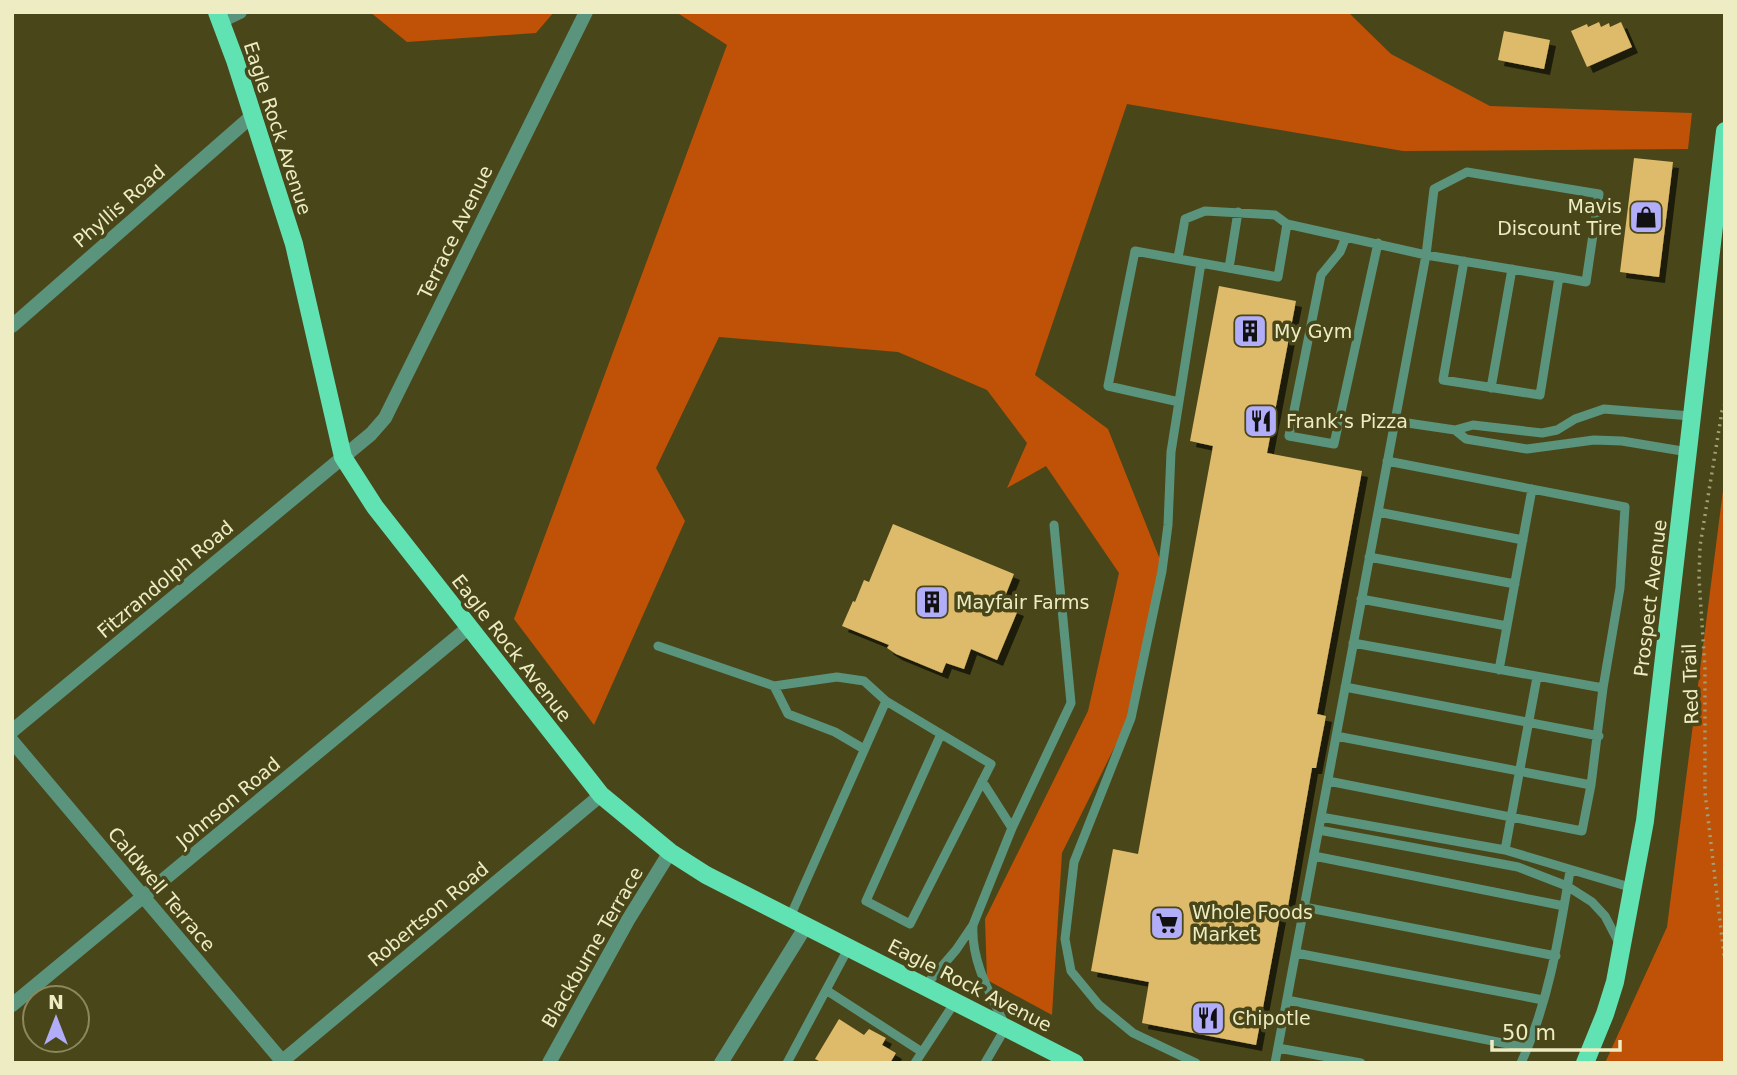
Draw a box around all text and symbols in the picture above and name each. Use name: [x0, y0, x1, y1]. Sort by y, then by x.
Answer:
street label: Eagle Rock Avenue: [240, 39, 316, 217]
street label: Phyllis Road: [69, 160, 169, 252]
street label: Terrace Avenue: [413, 162, 497, 303]
place label: Mavis Discount Tire: [1497, 195, 1622, 239]
shop icon: Mavis Discount Tire: [1627, 198, 1665, 236]
building icon: My Gym: [1231, 312, 1269, 350]
place label: My Gym: [1274, 320, 1352, 342]
restaurant icon: Frank’s Pizza: [1242, 402, 1280, 440]
place label: Frank’s Pizza: [1286, 410, 1408, 432]
street label: Fitzrandolph Road: [93, 516, 237, 642]
street label: Prospect Avenue: [1629, 518, 1671, 678]
street label: Eagle Rock Avenue: [448, 570, 576, 726]
building icon: Mayfair Farms: [913, 583, 951, 621]
place label: Mayfair Farms: [956, 591, 1089, 613]
street label: Red Trail: [1678, 643, 1702, 725]
street label: Johnson Road: [171, 752, 284, 852]
street label: Caldwell Terrace: [104, 822, 220, 956]
street label: Robertson Road: [363, 857, 493, 971]
street label: Blackburne Terrace: [537, 863, 647, 1031]
place label: Whole Foods Market: [1192, 901, 1313, 945]
supermarket icon: Whole Foods Market: [1148, 904, 1186, 942]
street label: Eagle Rock Avenue: [884, 934, 1056, 1036]
north arrow: [21, 984, 91, 1054]
text: N: [48, 991, 64, 1013]
restaurant icon: Chipotle: [1189, 999, 1227, 1037]
place label: Chipotle: [1232, 1007, 1311, 1029]
scale bar: [1492, 1009, 1620, 1052]
text: 50 m: [1502, 1021, 1556, 1045]

